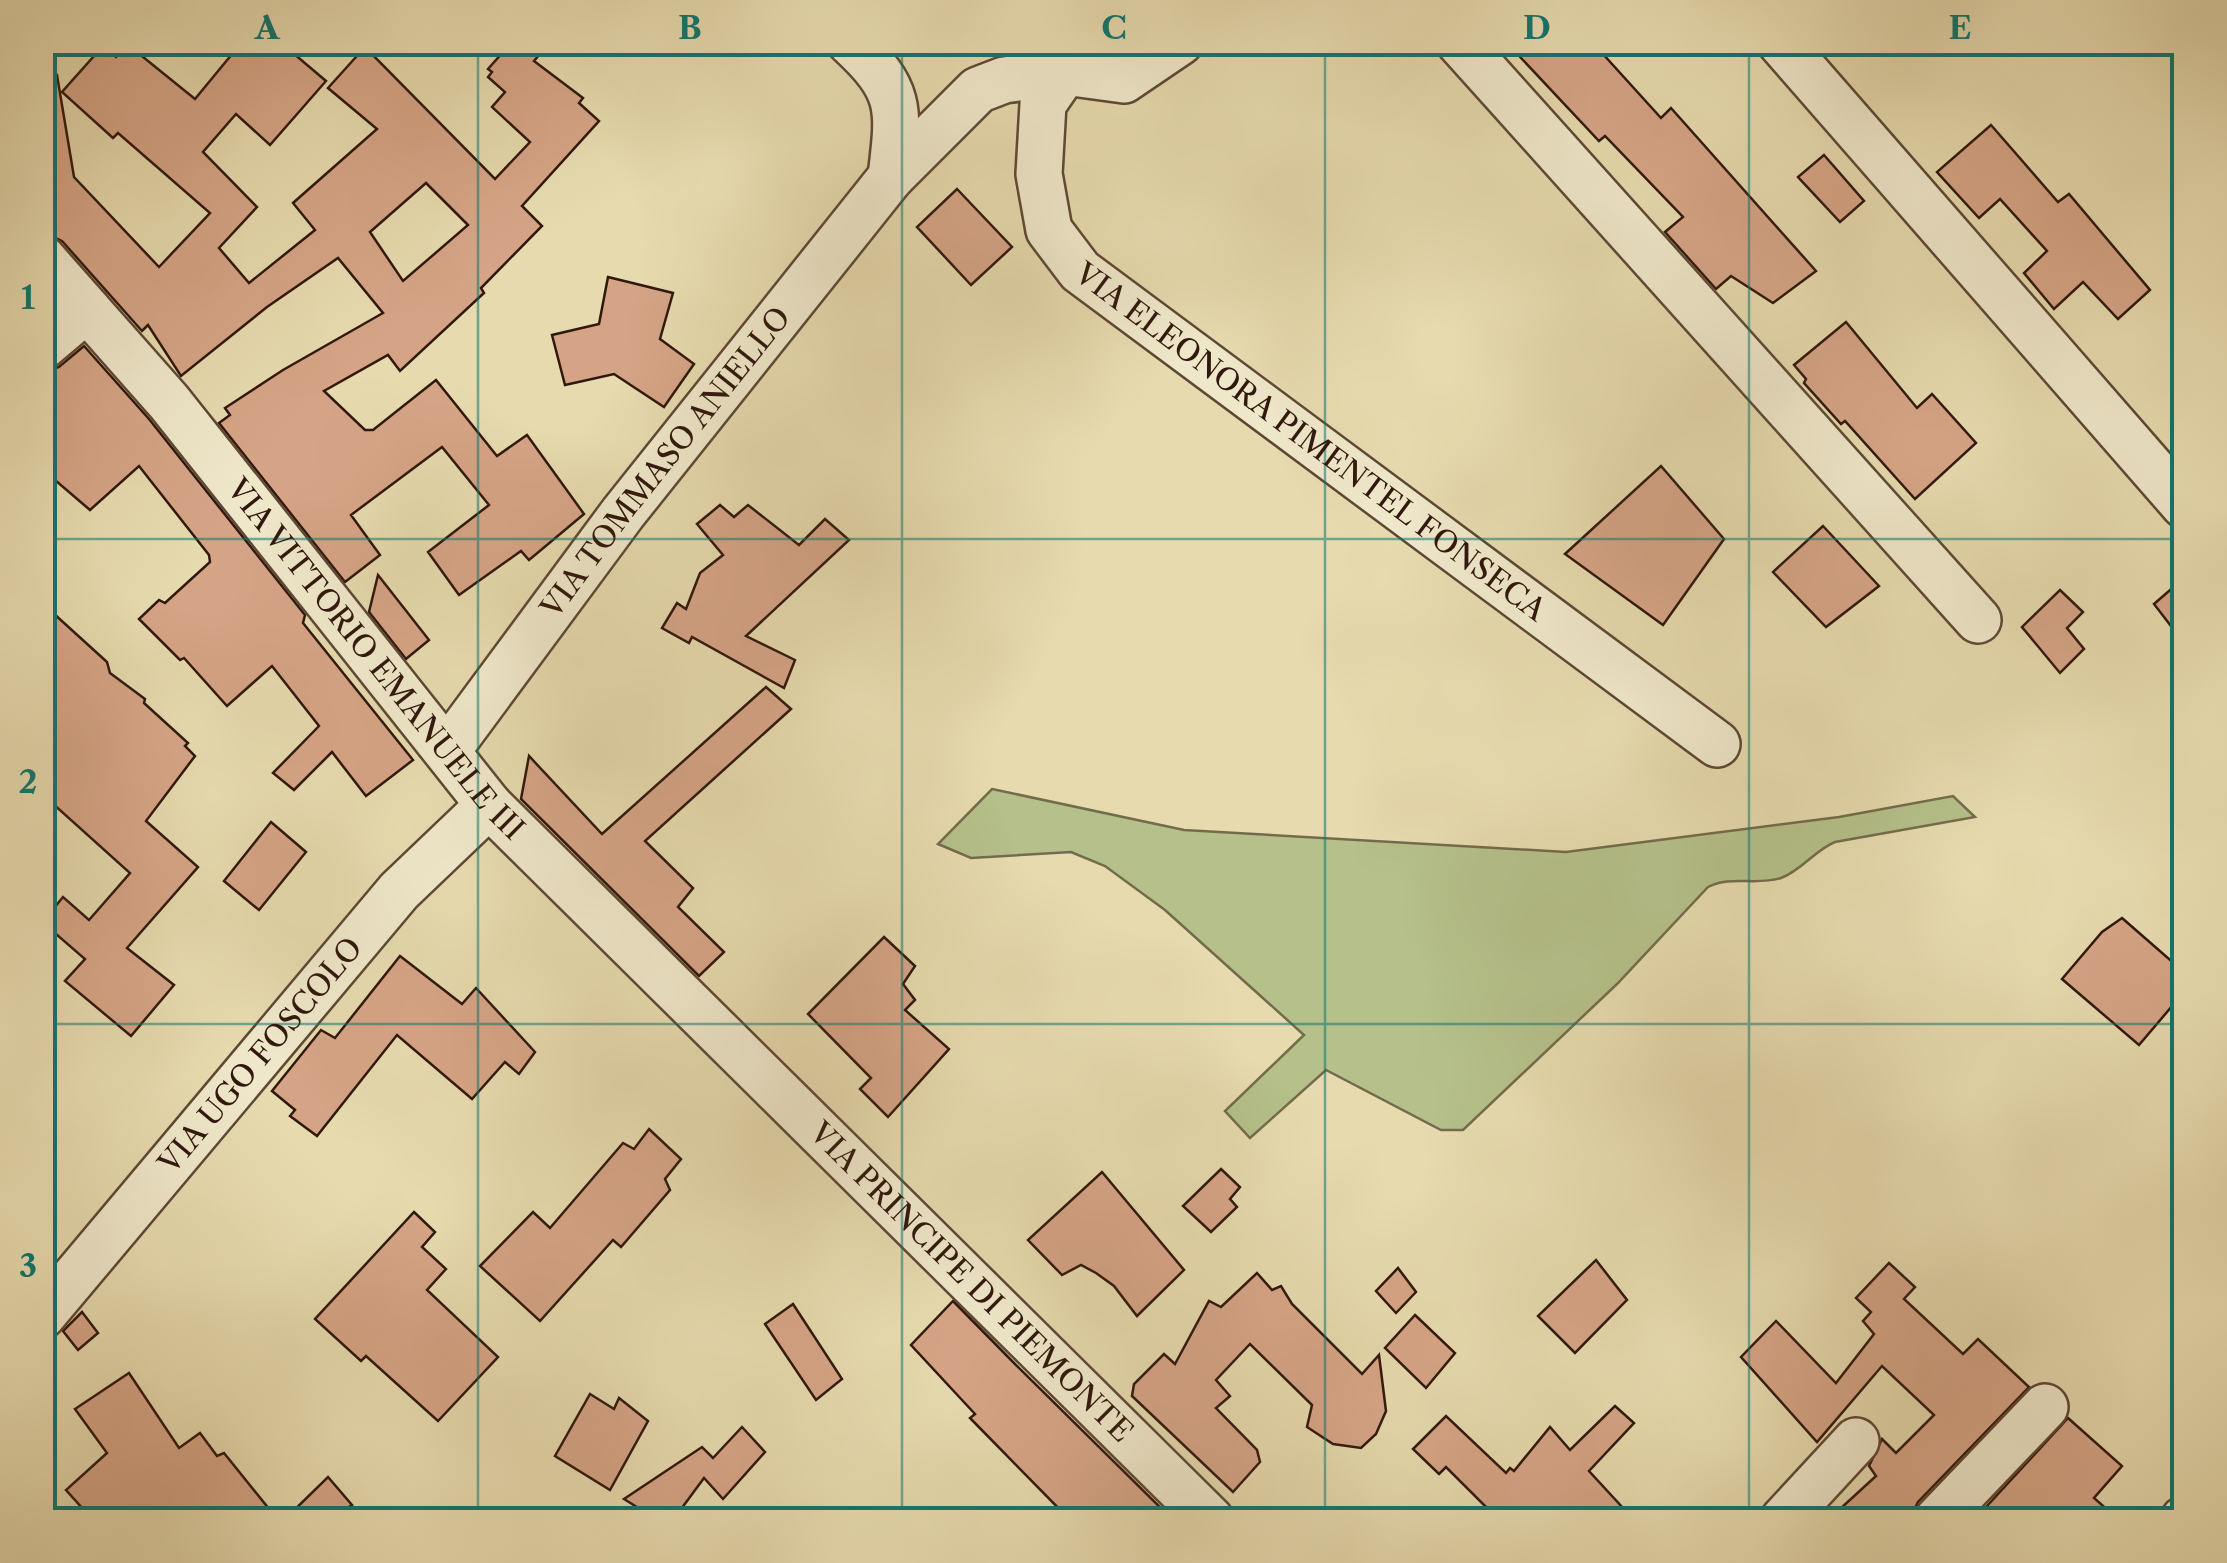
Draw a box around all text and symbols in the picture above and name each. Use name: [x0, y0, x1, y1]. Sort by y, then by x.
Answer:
text: A: [254, 8, 281, 47]
text: B: [678, 8, 702, 47]
text: C: [1101, 8, 1127, 47]
text: D: [1523, 8, 1551, 47]
text: E: [1948, 8, 1972, 47]
street label: VIA ELEONORA PIMENTEL FONSECA: [1067, 254, 1554, 629]
text: 1: [21, 278, 36, 317]
street label: VIA TOMMASO ANIELLO: [532, 299, 798, 626]
street label: VIA VITTORIO EMANUELE III: [219, 470, 532, 847]
text: 2: [19, 762, 37, 801]
street label: VIA UGO FOSCOLO: [150, 930, 370, 1182]
street label: VIA PRINCIPE DI PIEMONTE: [801, 1113, 1141, 1450]
text: 3: [19, 1246, 37, 1285]

